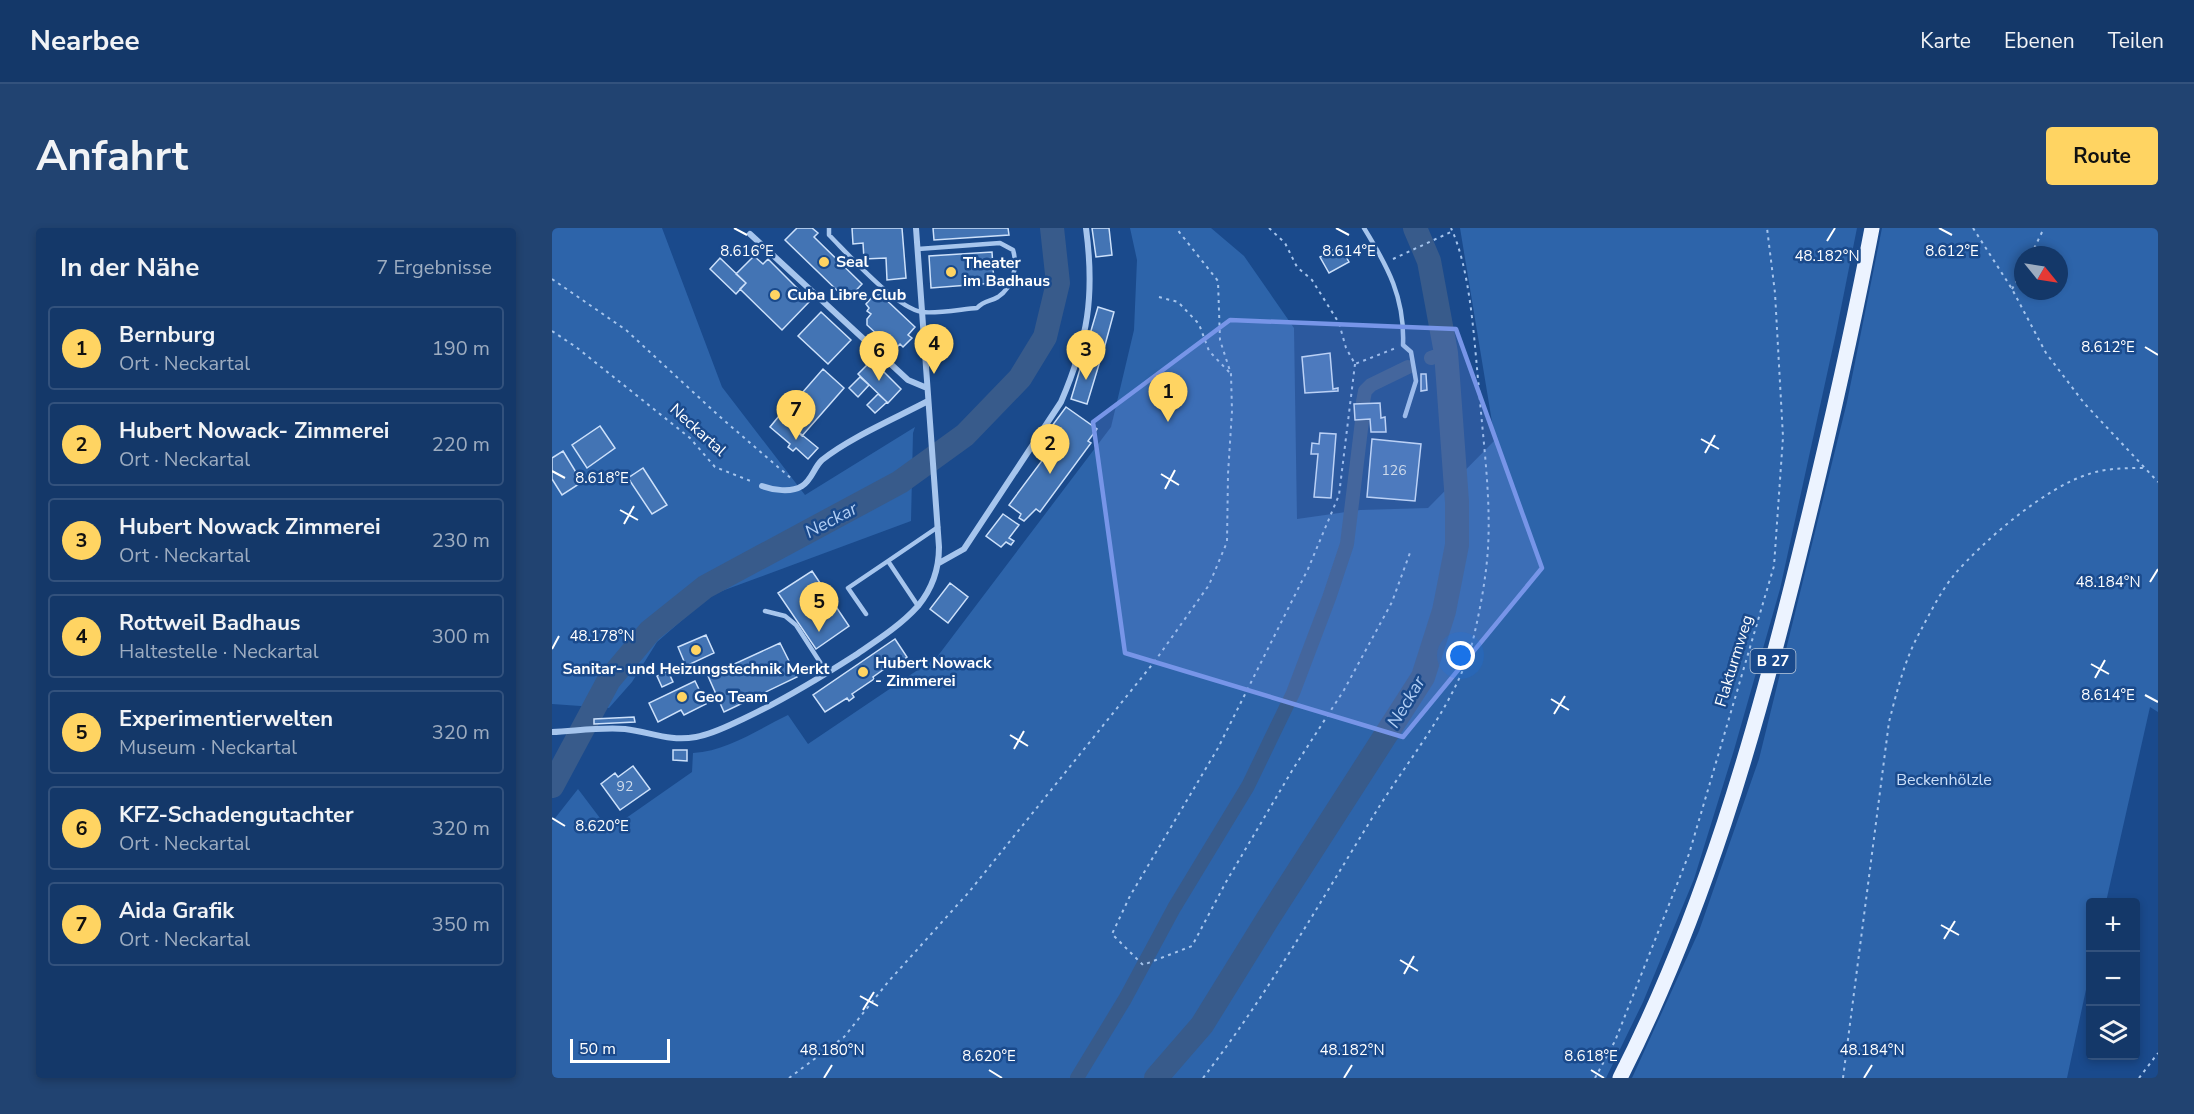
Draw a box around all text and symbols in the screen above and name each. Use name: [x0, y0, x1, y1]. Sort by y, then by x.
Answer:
text: Nearbee: [30, 22, 140, 60]
text: Karte: [1920, 27, 1971, 55]
text: Ebenen: [2004, 27, 2075, 55]
text: Teilen: [2108, 27, 2164, 55]
button: Route: [2046, 127, 2158, 185]
text: Anfahrt: [36, 128, 188, 185]
text: 8.616°E: [720, 241, 774, 261]
text: 8.614°E: [1322, 241, 1376, 261]
text: 8.612°E: [1925, 241, 1979, 261]
text: 48.182°N: [1794, 246, 1860, 266]
north arrow: [2014, 246, 2068, 300]
text: In der Nähe: [60, 250, 199, 285]
place label: Seal: [836, 251, 869, 273]
place label: Theater im Badhaus: [963, 252, 1050, 292]
text: 7 Ergebnisse: [376, 254, 492, 281]
marker: Seal: [817, 255, 831, 269]
marker: Theater im Badhaus: [944, 265, 958, 279]
place label: Cuba Libre Club: [787, 284, 906, 306]
marker: Cuba Libre Club: [768, 288, 782, 302]
text: Bernburg: [119, 320, 215, 350]
pin: 4: [914, 324, 953, 374]
pin: 3: [1066, 330, 1106, 380]
pin: 6: [860, 332, 898, 381]
text: 1: [76, 335, 88, 362]
text: 190 m: [432, 335, 490, 362]
text: 8.612°E: [2081, 337, 2135, 357]
text: Ort · Neckartal: [119, 350, 250, 377]
pin: 1: [1148, 372, 1188, 422]
pin: 7: [776, 390, 816, 440]
street label: Neckartal: [665, 399, 731, 461]
text: Hubert Nowack- Zimmerei: [119, 416, 389, 446]
pin: 2: [1030, 424, 1070, 474]
text: 2: [76, 431, 88, 458]
text: 220 m: [432, 431, 490, 458]
text: Ort · Neckartal: [119, 446, 250, 473]
house number: 126: [1381, 461, 1407, 480]
text: 8.618°E: [575, 468, 629, 488]
water label: Neckar: [801, 496, 862, 544]
text: Hubert Nowack Zimmerei: [119, 512, 381, 542]
text: 3: [76, 527, 88, 554]
text: 230 m: [432, 527, 490, 554]
text: Ort · Neckartal: [119, 542, 250, 569]
text: 48.184°N: [2075, 572, 2141, 592]
pin: 5: [800, 582, 838, 632]
text: Rottweil Badhaus: [119, 608, 301, 638]
street label: Flakturmweg: [1710, 612, 1758, 710]
text: 4: [76, 623, 88, 650]
text: 300 m: [432, 623, 490, 650]
text: 48.178°N: [569, 626, 635, 646]
text: Haltestelle · Neckartal: [119, 638, 319, 665]
your location: [1446, 641, 1475, 670]
marker: Sanitar- und Heizungstechnik Merkt: [689, 643, 703, 657]
road number: B 27: [1750, 649, 1796, 673]
place label: Hubert Nowack - Zimmerei: [875, 652, 992, 692]
place label: Sanitar- und Heizungstechnik Merkt: [563, 658, 830, 680]
marker: Hubert Nowack - Zimmerei: [856, 665, 870, 679]
water label: Neckar: [1381, 671, 1431, 732]
text: 8.614°E: [2081, 685, 2135, 705]
place label: Geo Team: [694, 686, 768, 708]
marker: Geo Team: [675, 690, 689, 704]
text: Experimentierwelten: [119, 704, 333, 734]
text: 5: [76, 719, 88, 746]
text: 320 m: [432, 719, 490, 746]
text: Museum · Neckartal: [119, 734, 297, 761]
park label: Beckenhölzle: [1896, 769, 1992, 791]
house number: 92: [617, 777, 633, 796]
text: KFZ-Schadengutachter: [119, 800, 354, 830]
text: 6: [76, 815, 88, 842]
text: 320 m: [432, 815, 490, 842]
text: 8.620°E: [575, 816, 629, 836]
text: Ort · Neckartal: [119, 830, 250, 857]
text: Aida Grafik: [119, 896, 234, 926]
map controls: [2086, 898, 2140, 1060]
button: +: [2086, 898, 2140, 952]
text: 7: [76, 911, 88, 938]
text: 350 m: [432, 911, 490, 938]
text: Ort · Neckartal: [119, 926, 250, 953]
button: −: [2086, 952, 2140, 1006]
button: layers: [2086, 1006, 2140, 1060]
scale bar: [570, 1036, 670, 1064]
text: 50 m: [579, 1038, 616, 1060]
text: 48.180°N: [799, 1040, 865, 1060]
text: 48.182°N: [1319, 1040, 1385, 1060]
text: 48.184°N: [1839, 1040, 1905, 1060]
text: 8.620°E: [962, 1046, 1016, 1066]
text: 8.618°E: [1564, 1046, 1618, 1066]

